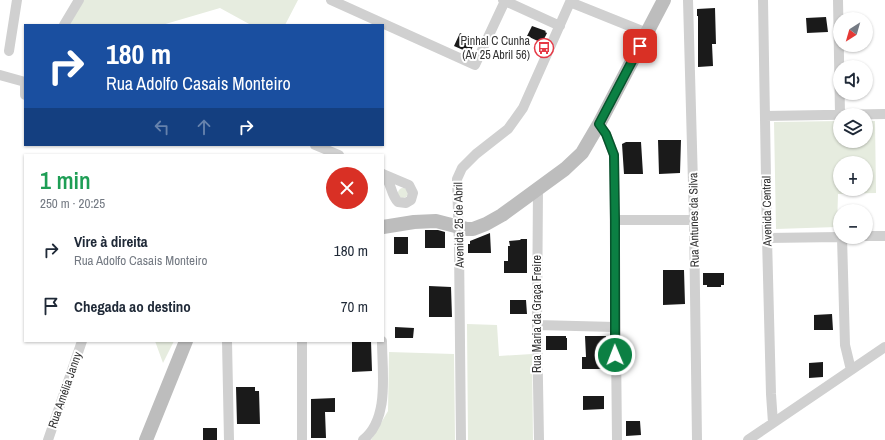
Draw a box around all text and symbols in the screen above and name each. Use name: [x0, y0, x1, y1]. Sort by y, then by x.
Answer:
north arrow: [833, 12, 873, 52]
map controls: [833, 12, 873, 244]
pin: [623, 29, 657, 63]
place label: Pinhal C Cunha (Av 25 Abril 56): [461, 33, 531, 63]
text: 180 m: [106, 35, 171, 73]
icon: arrive: [629, 35, 651, 57]
bus stop icon: Pinhal C Cunha (Av 25 Abril 56): [533, 37, 555, 59]
icon: right: [40, 40, 92, 92]
button: sound: [833, 60, 873, 100]
text: Rua Adolfo Casais Monteiro: [106, 71, 291, 96]
button: layers: [833, 108, 873, 148]
icon: left: [151, 116, 173, 138]
icon: ahead: [193, 116, 215, 138]
icon: right: [235, 116, 257, 138]
button: +: [833, 156, 873, 196]
text: 1 min: [40, 164, 91, 196]
button: close: [326, 167, 368, 209]
street label: Rua Antunes da Silva: [685, 172, 703, 267]
street label: Avenida Central: [758, 176, 776, 247]
street label: Avenida 25 de Abril: [450, 182, 468, 269]
text: 250 m · 20:25: [40, 195, 105, 212]
button: −: [833, 204, 873, 244]
text: Vire à direita: [74, 231, 148, 252]
icon: right: [40, 239, 62, 261]
text: 180 m: [334, 240, 368, 261]
text: Rua Adolfo Casais Monteiro: [74, 252, 207, 269]
street label: Rua Maria da Graça Freire: [529, 255, 545, 373]
icon: arrive: [40, 295, 62, 317]
text: Chegada ao destino: [74, 296, 191, 317]
text: 70 m: [341, 296, 368, 317]
position arrow: [594, 334, 636, 376]
street label: Rua Amélia Janny: [44, 350, 86, 430]

